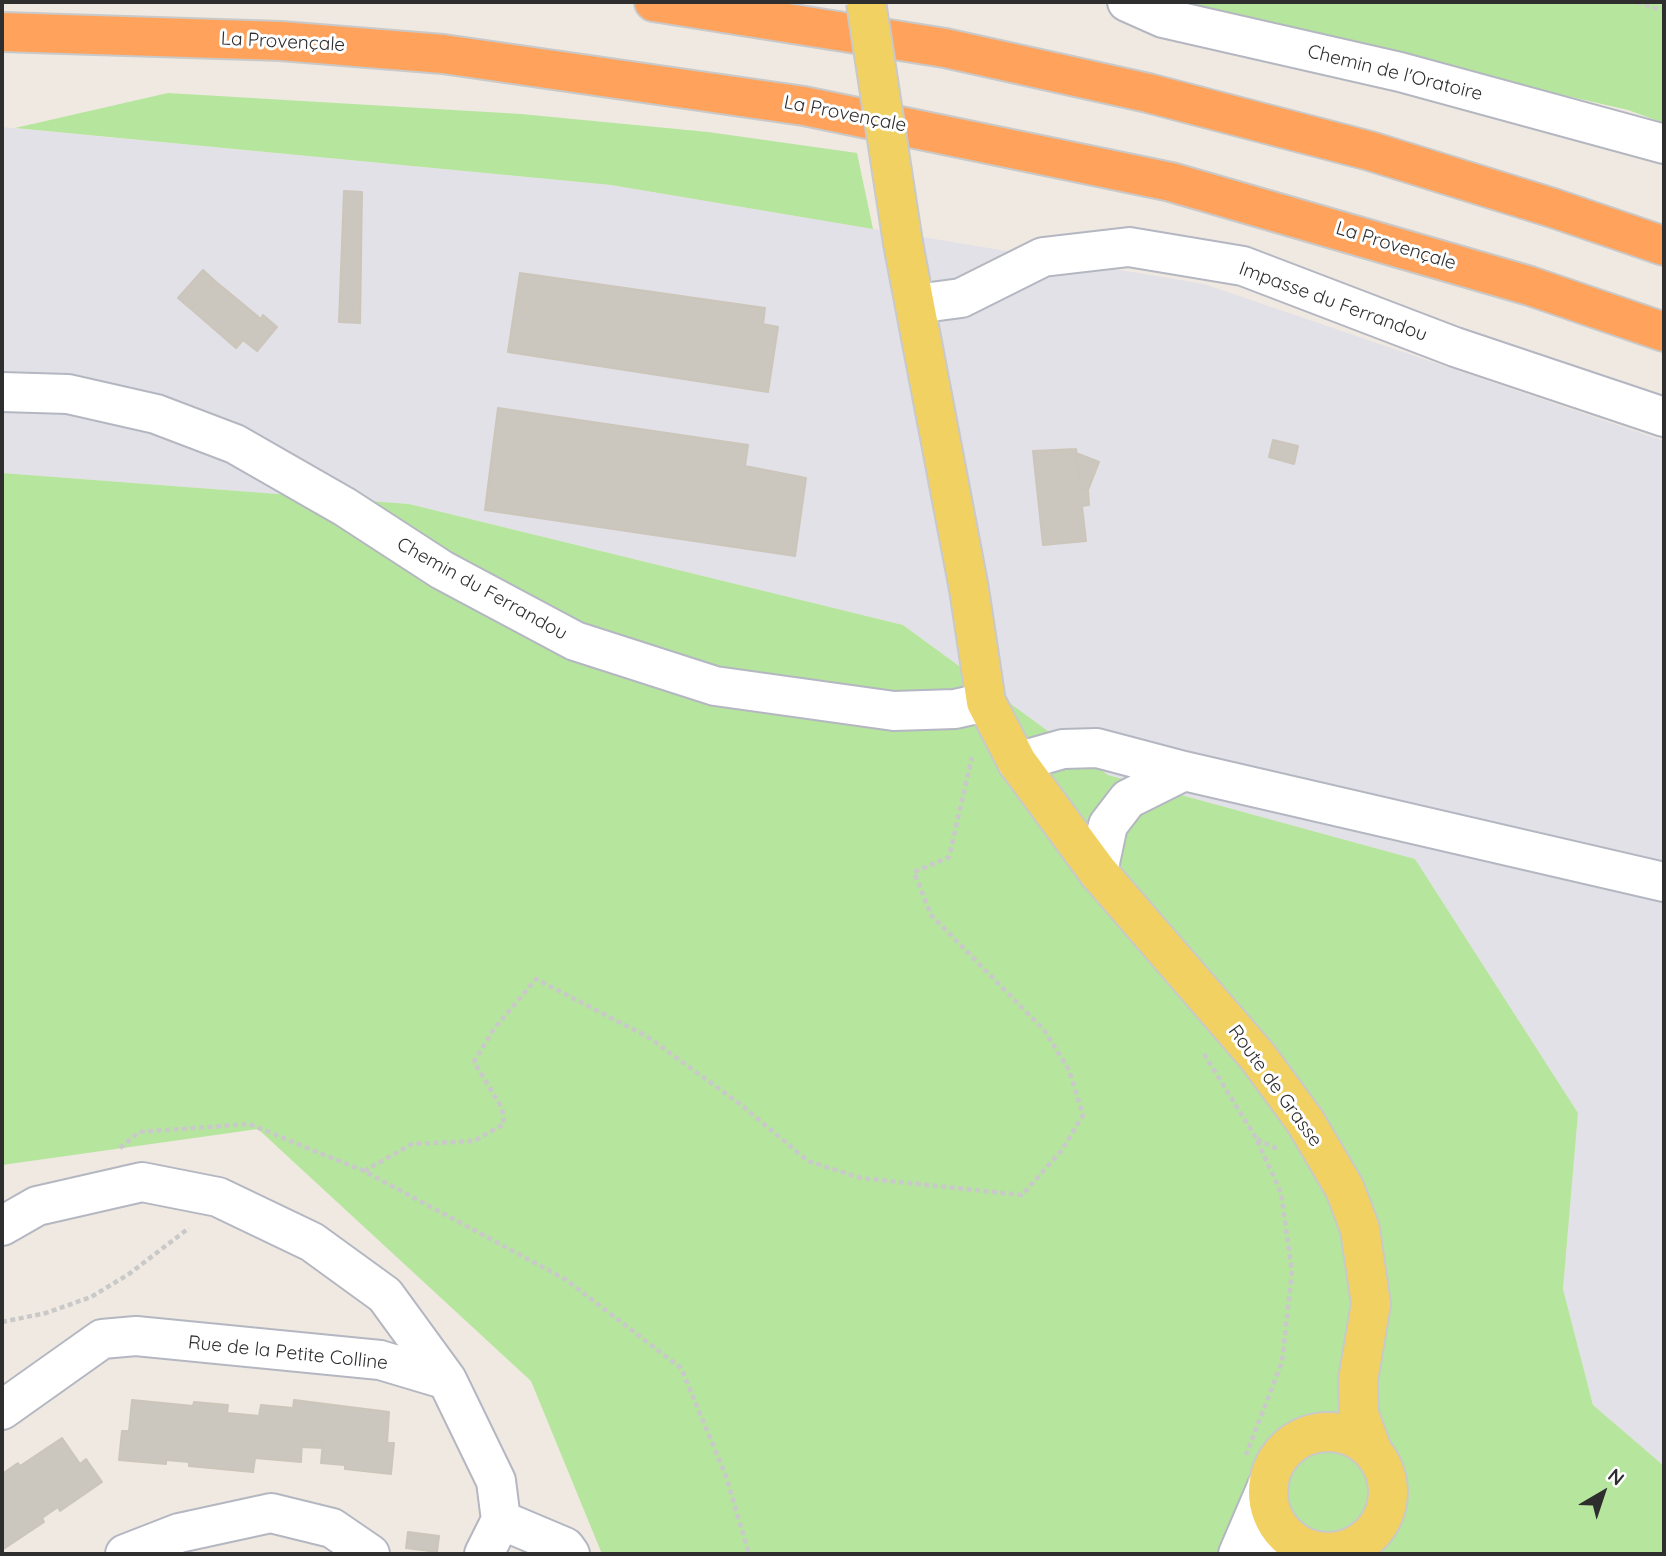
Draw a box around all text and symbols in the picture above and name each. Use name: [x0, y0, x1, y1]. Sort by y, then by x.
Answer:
street label: La Provençale: [220, 27, 346, 57]
street label: Chemin de l'Oratoire: [1305, 40, 1485, 106]
street label: La Provençale: [782, 91, 908, 137]
street label: La Provençale: [1333, 217, 1459, 275]
street label: Impasse du Ferrandou: [1236, 257, 1430, 347]
street label: Chemin du Ferrandou: [393, 533, 571, 645]
street label: Route de Grasse: [1223, 1021, 1327, 1151]
street label: Rue de la Petite Colline: [187, 1331, 389, 1375]
north arrow: [1568, 1458, 1638, 1528]
text: N: [1603, 1463, 1629, 1490]

